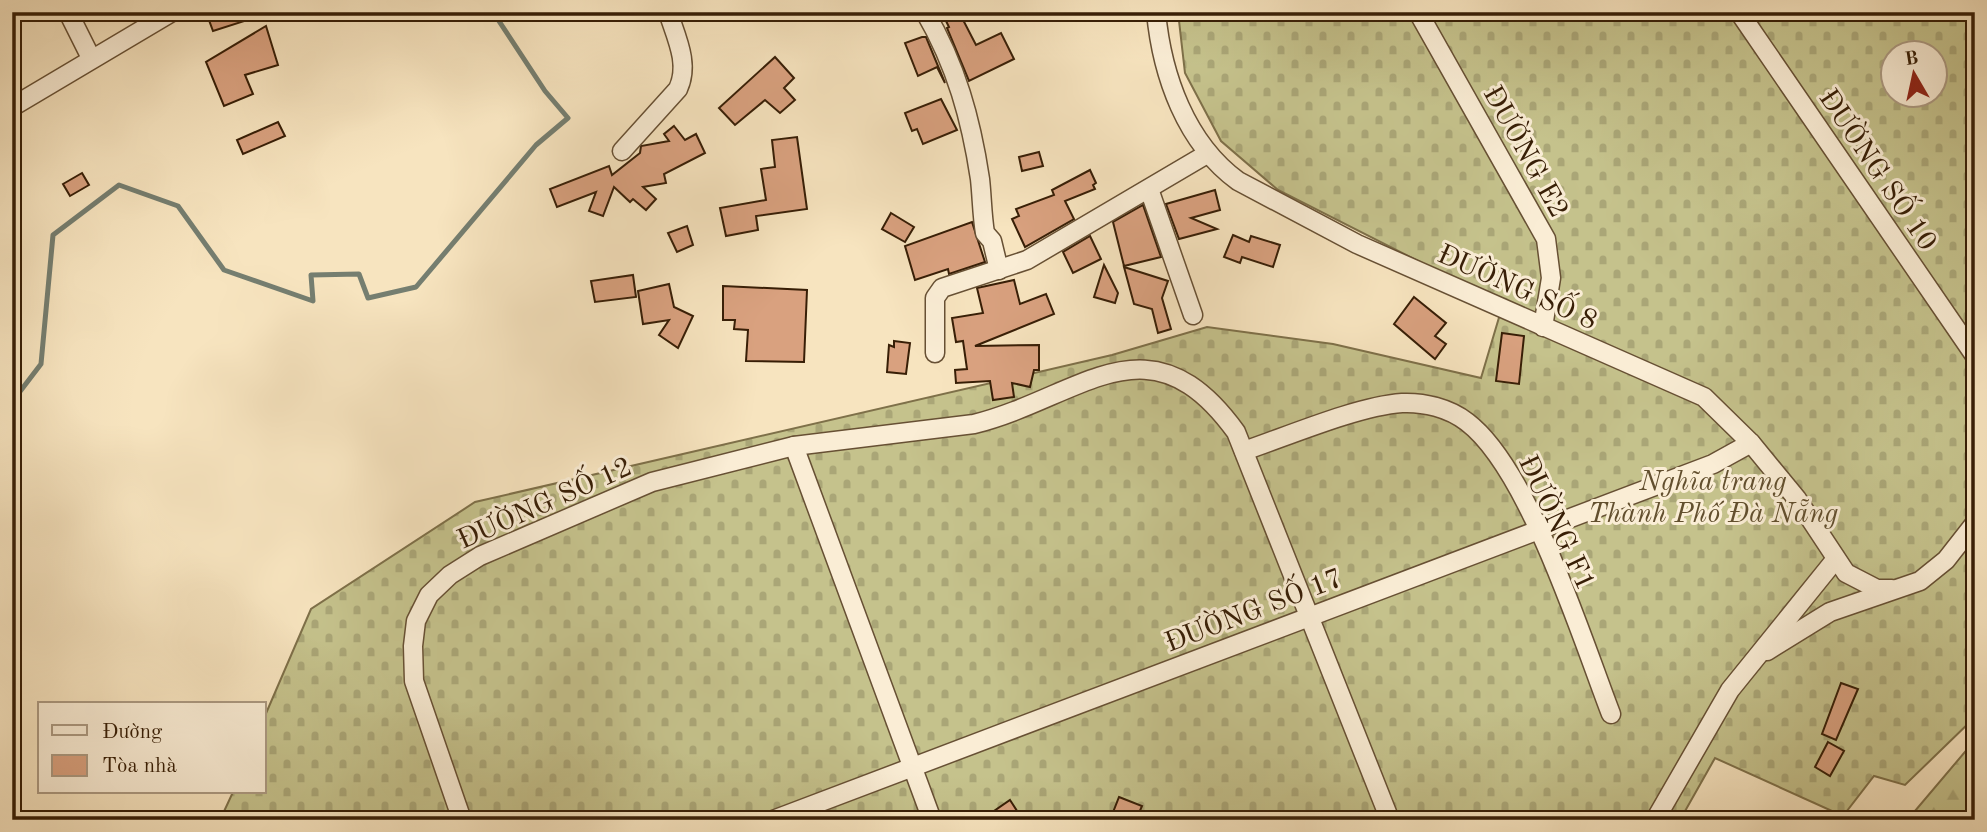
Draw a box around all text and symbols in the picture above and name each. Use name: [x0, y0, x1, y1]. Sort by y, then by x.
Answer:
north arrow: [1878, 38, 1948, 108]
text: B: [1904, 49, 1920, 70]
street label: ĐƯỜNG E2: [1477, 79, 1576, 223]
street label: ĐƯỜNG SỐ 10: [1812, 80, 1947, 256]
street label: ĐƯỜNG SỐ 8: [1433, 234, 1604, 336]
street label: ĐƯỜNG SỐ 12: [450, 446, 637, 556]
street label: ĐƯỜNG F1: [1512, 449, 1603, 595]
park label: Nghĩa trang Thành Phố Đà Nẵng: [1588, 469, 1838, 529]
street label: ĐƯỜNG SỐ 17: [1158, 558, 1347, 659]
legend: [38, 702, 266, 794]
text: Đường: [102, 722, 163, 743]
text: Tòa nhà: [102, 756, 177, 777]

